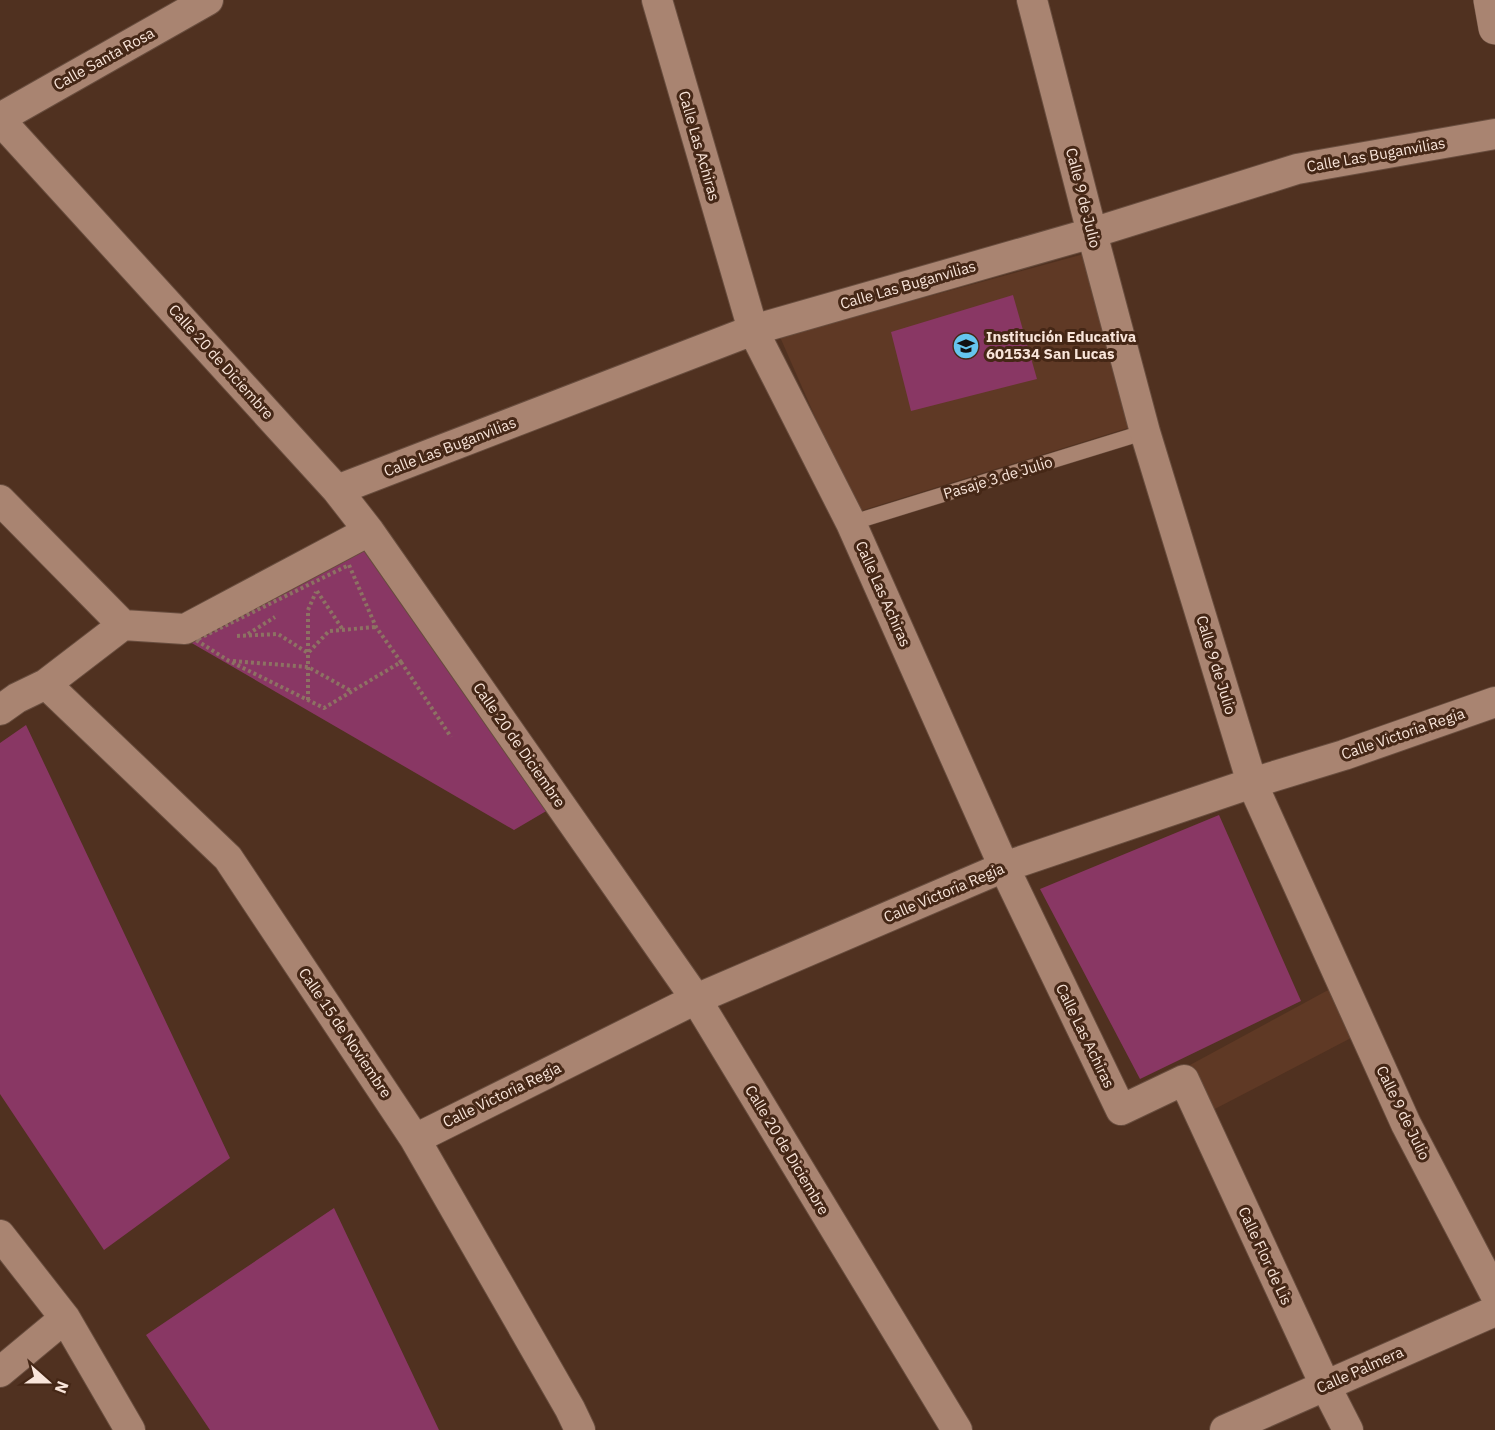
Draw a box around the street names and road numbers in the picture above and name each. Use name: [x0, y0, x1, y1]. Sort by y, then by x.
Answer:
street label: Calle Santa Rosa: [50, 23, 157, 94]
street label: Calle Las Achiras: [675, 89, 724, 203]
street label: Calle Las Buganvilias: [1305, 133, 1447, 176]
street label: Calle 9 de Julio: [1062, 146, 1105, 250]
street label: Calle Las Buganvilias: [838, 256, 978, 313]
street label: Calle 20 de Diciembre: [165, 300, 278, 423]
street label: Calle Las Buganvilias: [381, 413, 519, 481]
street label: Pasaje 3 de Julio: [941, 452, 1055, 503]
street label: Calle Las Achiras: [852, 538, 915, 650]
street label: Calle 9 de Julio: [1192, 613, 1241, 717]
street label: Calle 20 de Diciembre: [469, 679, 570, 811]
street label: Calle Victoria Regia: [1339, 703, 1467, 764]
street label: Calle Victoria Regia: [881, 859, 1007, 927]
street label: Calle 15 de Noviembre: [295, 964, 396, 1101]
street label: Calle Las Achiras: [1052, 981, 1119, 1091]
street label: Calle Victoria Regia: [439, 1058, 564, 1131]
street label: Calle 9 de Julio: [1372, 1063, 1434, 1163]
street label: Calle 20 de Diciembre: [741, 1081, 834, 1218]
street label: Calle Flor de Lis: [1234, 1204, 1296, 1308]
street label: Calle Palmera: [1313, 1342, 1406, 1397]

